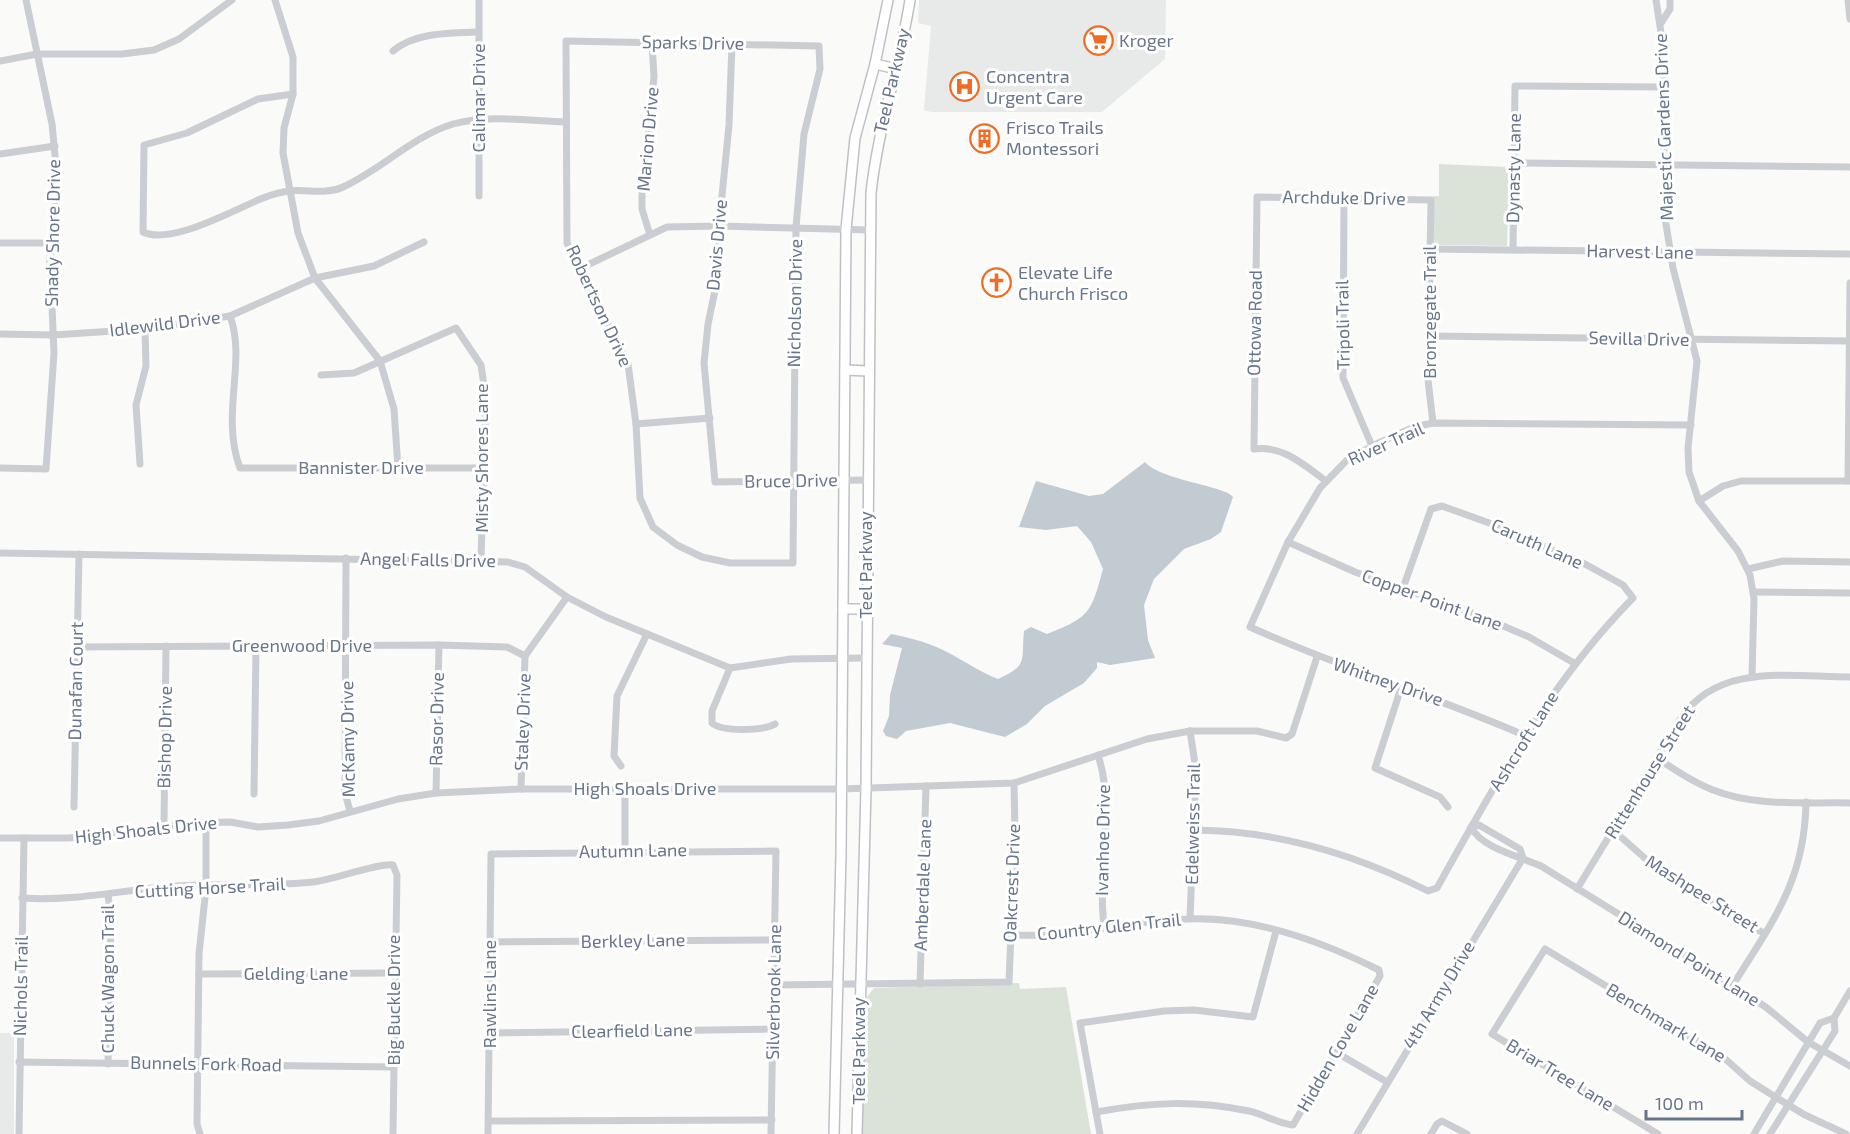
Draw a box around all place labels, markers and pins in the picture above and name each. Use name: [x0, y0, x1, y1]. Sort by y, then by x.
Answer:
supermarket icon: Kroger: [1082, 25, 1114, 57]
place label: Kroger: [1119, 29, 1174, 51]
place label: Concentra Urgent Care: [986, 65, 1083, 108]
hospital icon: Concentra Urgent Care: [949, 71, 981, 103]
place label: Frisco Trails Montessori: [1006, 116, 1104, 159]
building icon: Frisco Trails Montessori: [969, 122, 1001, 154]
place label: Elevate Life Church Frisco: [1018, 261, 1128, 304]
church icon: Elevate Life Church Frisco: [981, 267, 1013, 299]

